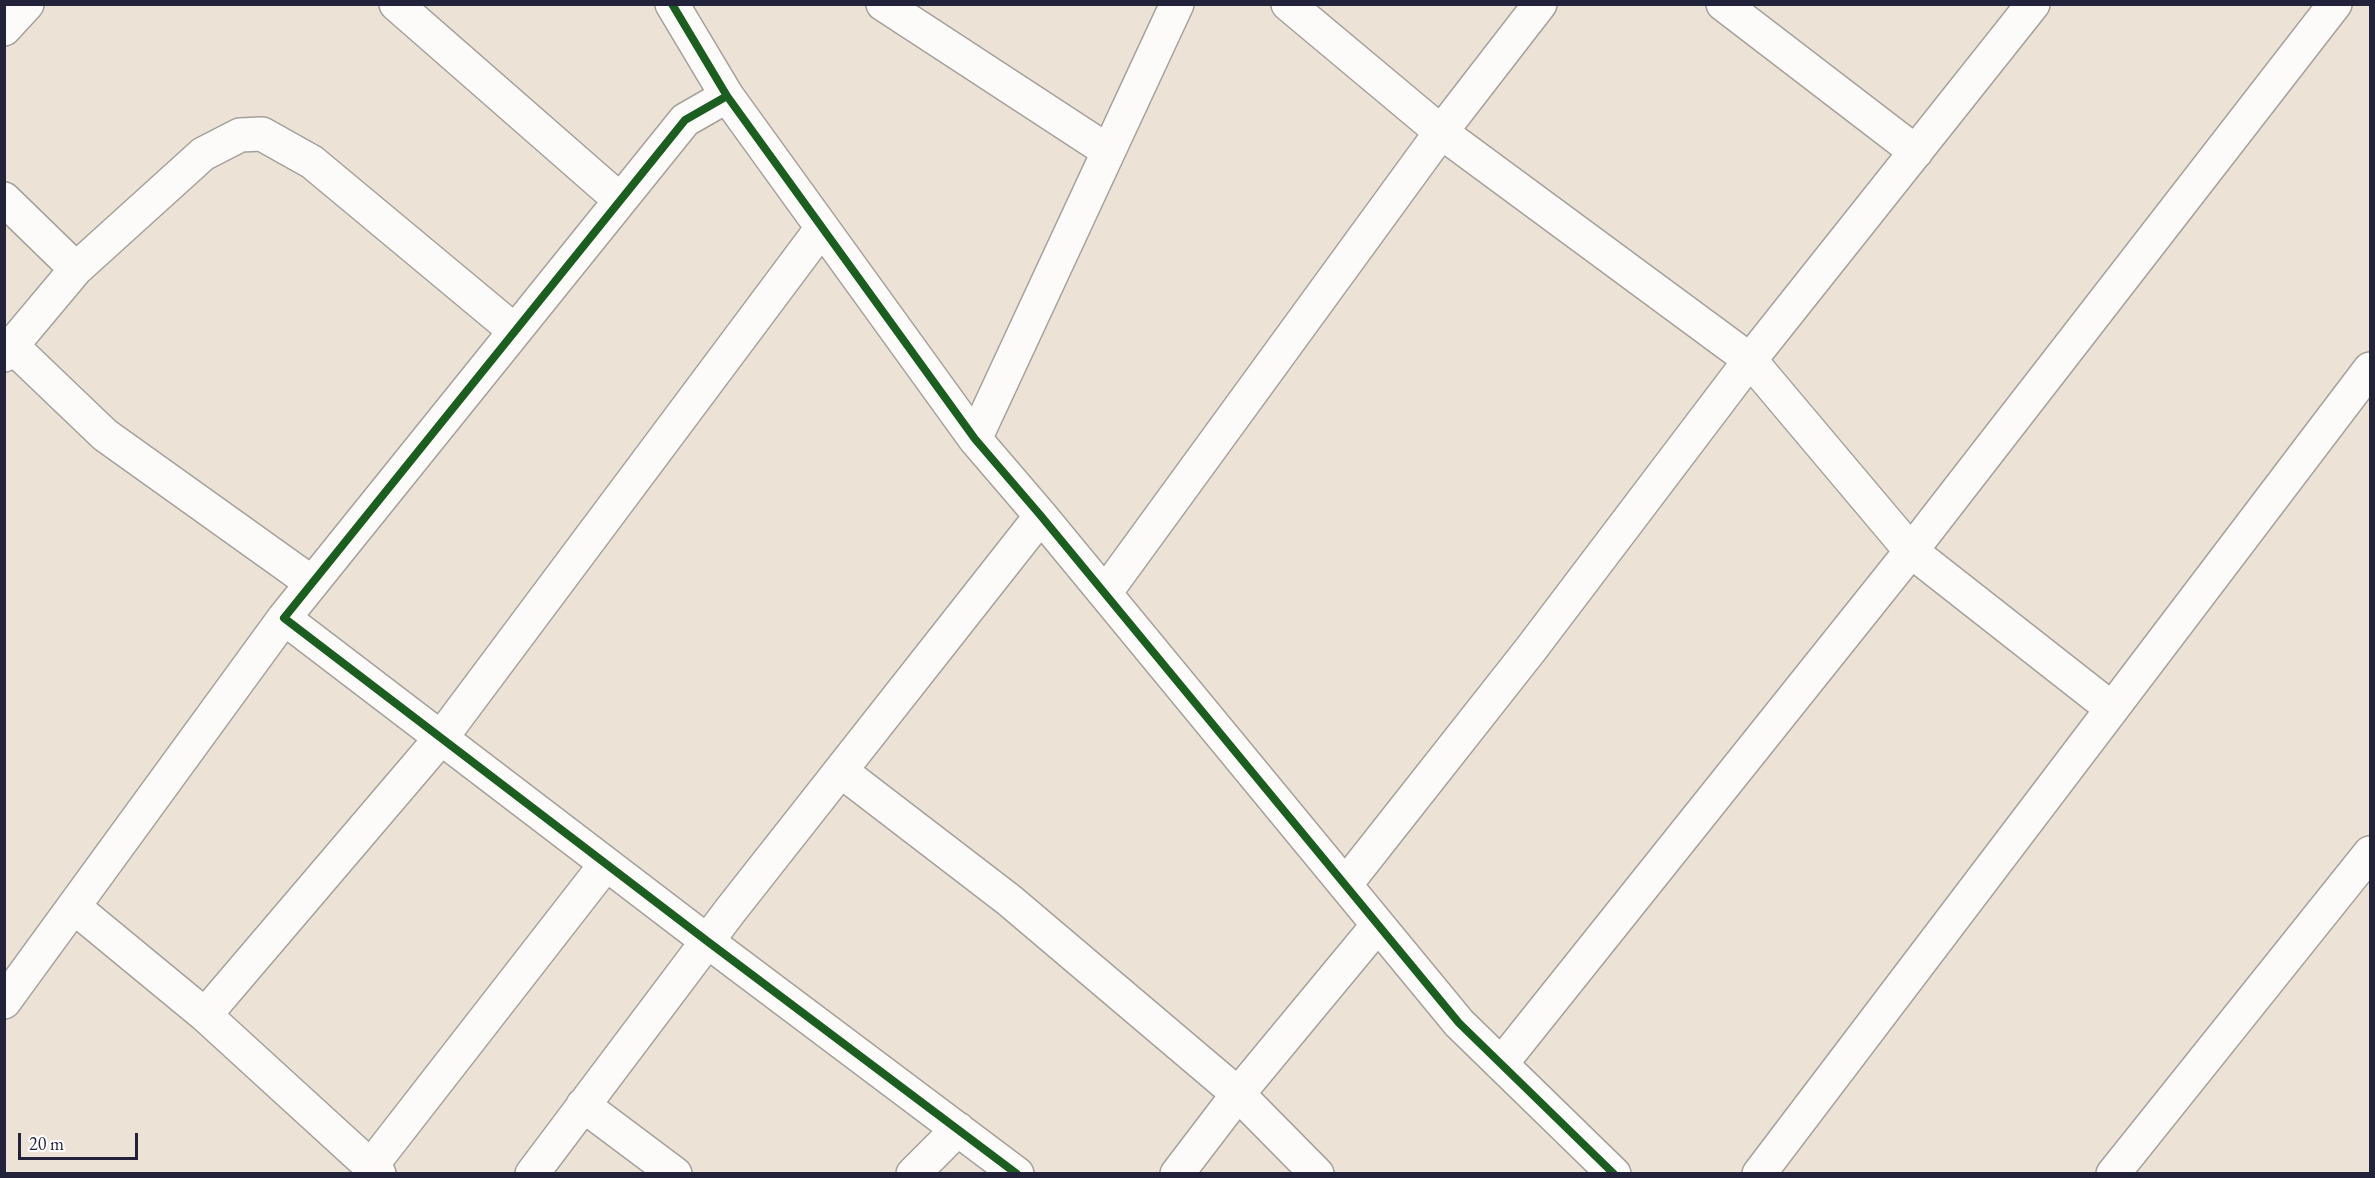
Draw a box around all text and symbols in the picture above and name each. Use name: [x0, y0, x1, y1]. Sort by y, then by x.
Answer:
scale bar: [21, 1121, 141, 1159]
text: 20 m: [29, 1132, 64, 1155]

